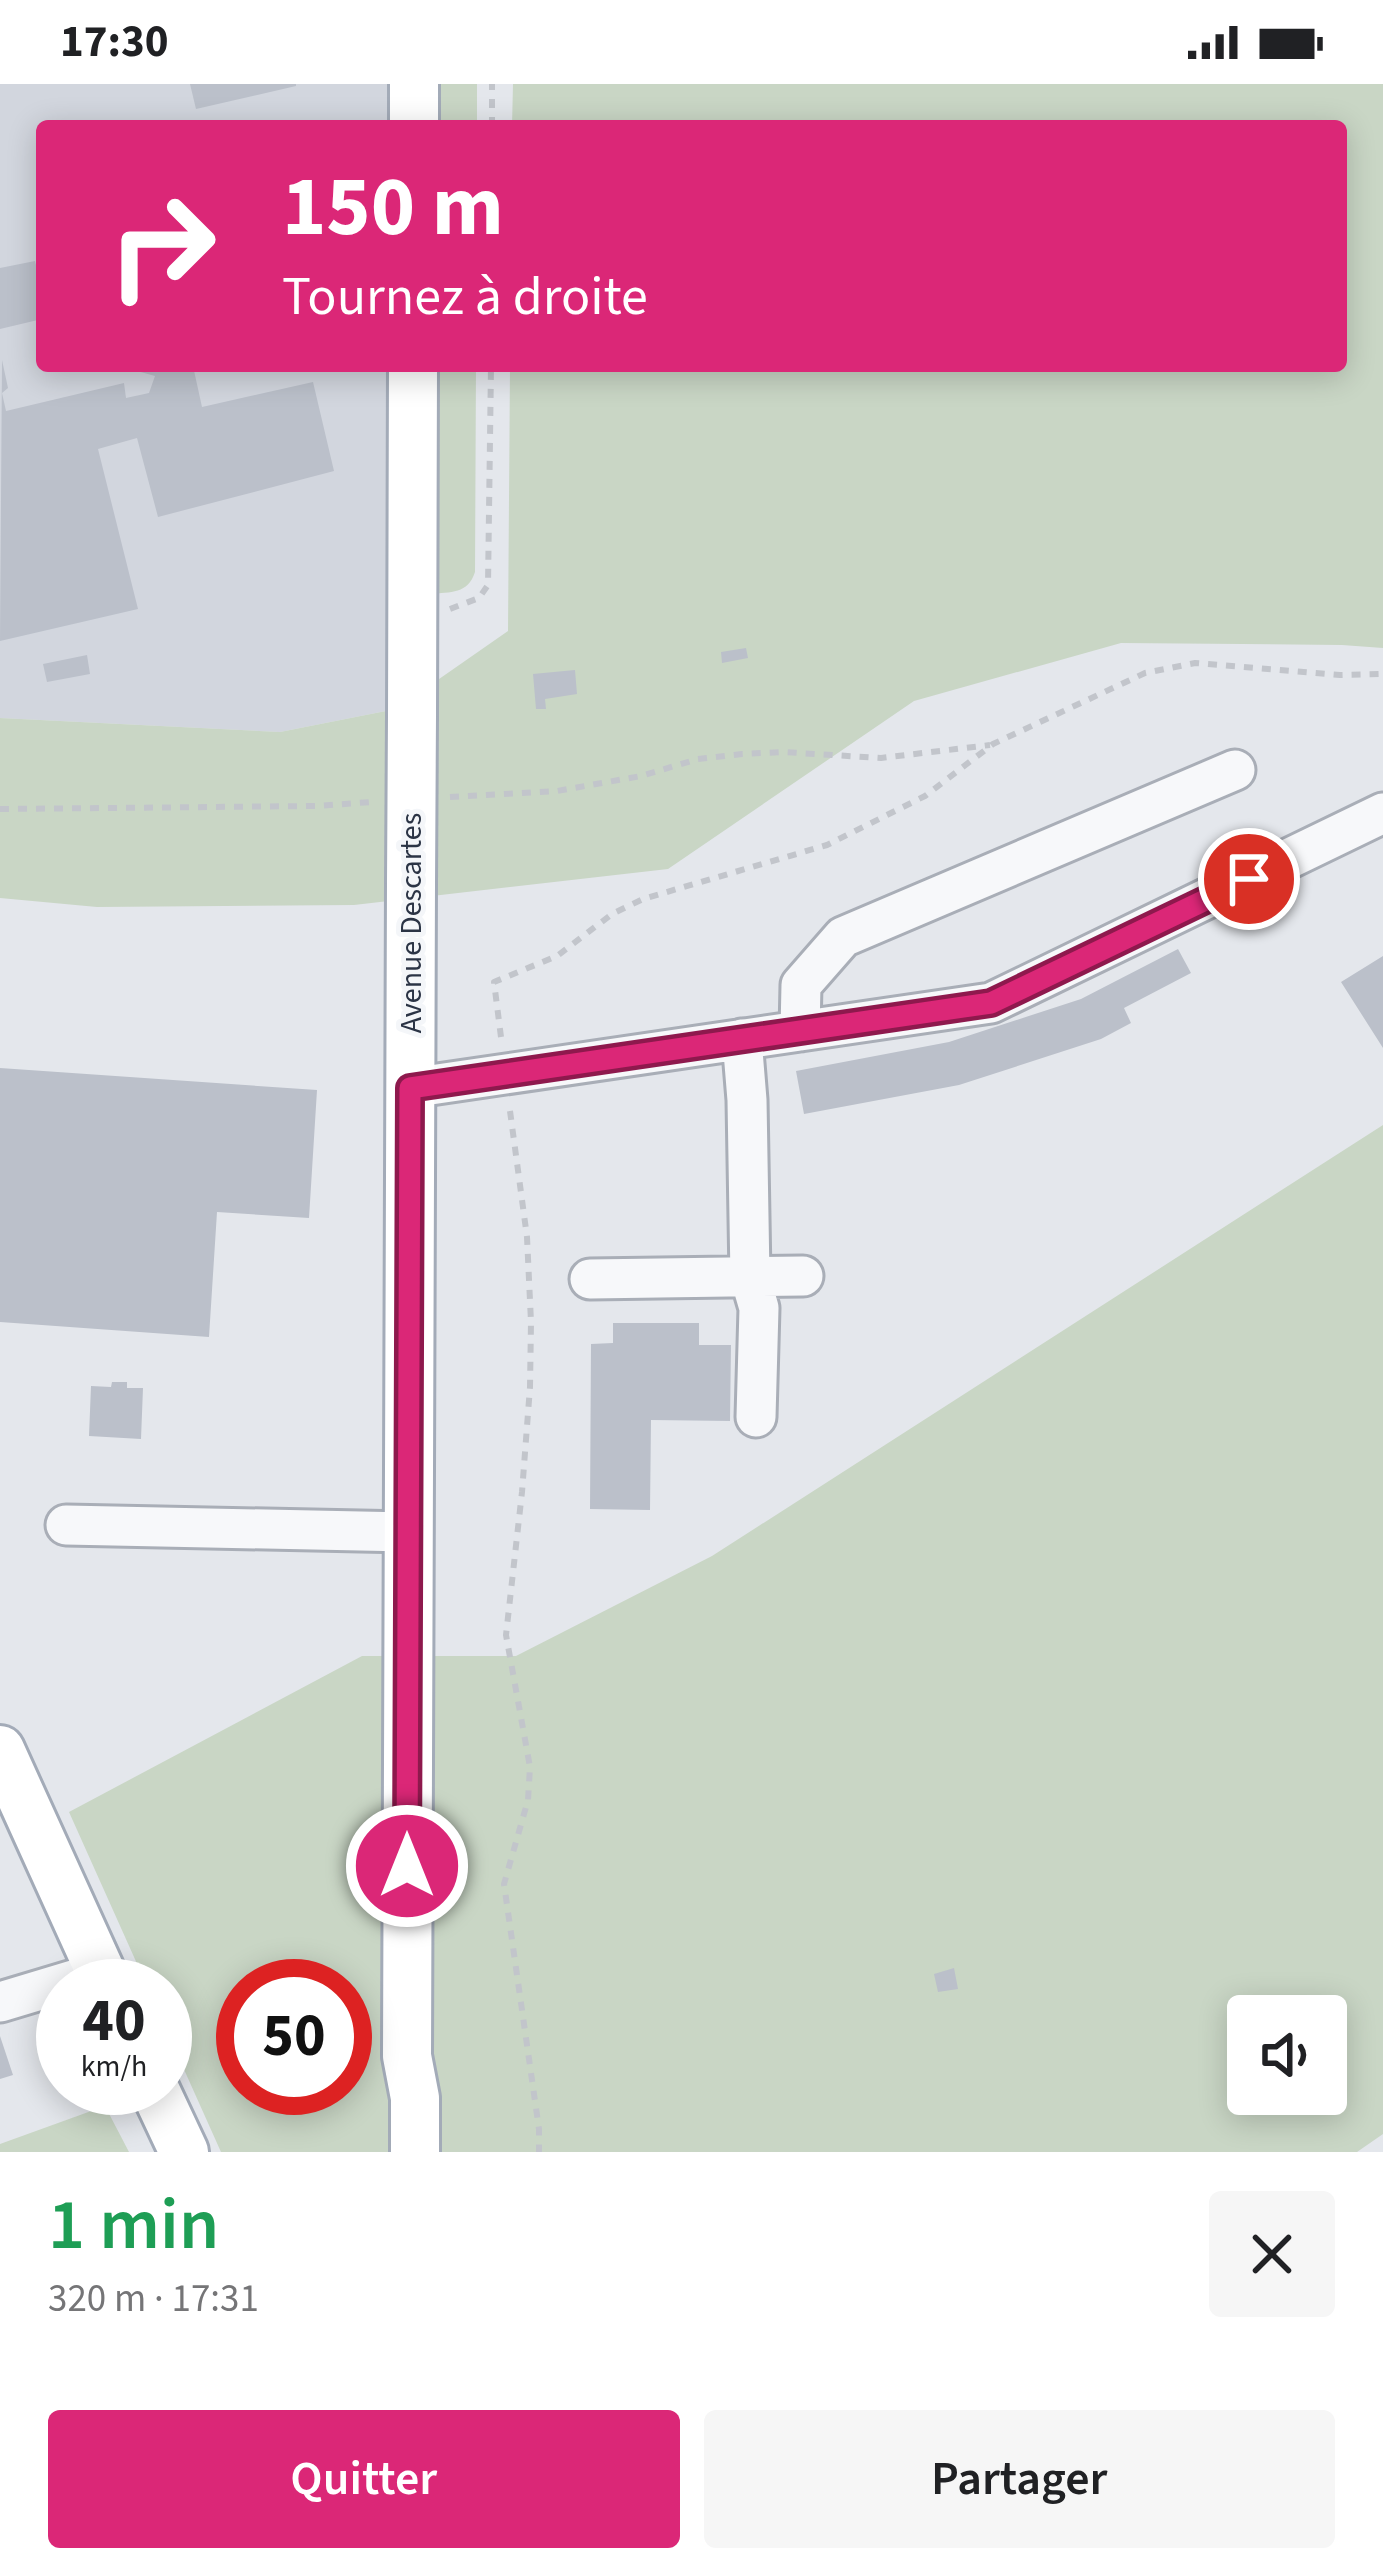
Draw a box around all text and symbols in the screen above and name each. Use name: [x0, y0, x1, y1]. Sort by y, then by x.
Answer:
text: 17:30: [60, 10, 169, 74]
text: 150 m: [282, 148, 504, 268]
icon: right: [84, 168, 240, 324]
text: Tournez à droite: [282, 259, 648, 336]
street label: Avenue Descartes: [390, 813, 433, 1033]
pin: [1198, 828, 1300, 930]
icon: arrive: [1216, 846, 1282, 912]
position arrow: [344, 1803, 470, 1929]
speed limit sign: 50: [216, 1959, 372, 2115]
text: 40: [82, 1979, 146, 2064]
map controls: [1227, 1995, 1347, 2115]
button: sound: [1227, 1995, 1347, 2115]
text: km/h: [81, 2045, 147, 2088]
text: 1 min: [48, 2174, 219, 2277]
button: close: [1209, 2191, 1335, 2317]
text: 320 m · 17:31: [48, 2271, 259, 2327]
button: Quitter: [48, 2410, 680, 2548]
button: Partager: [704, 2410, 1335, 2548]

